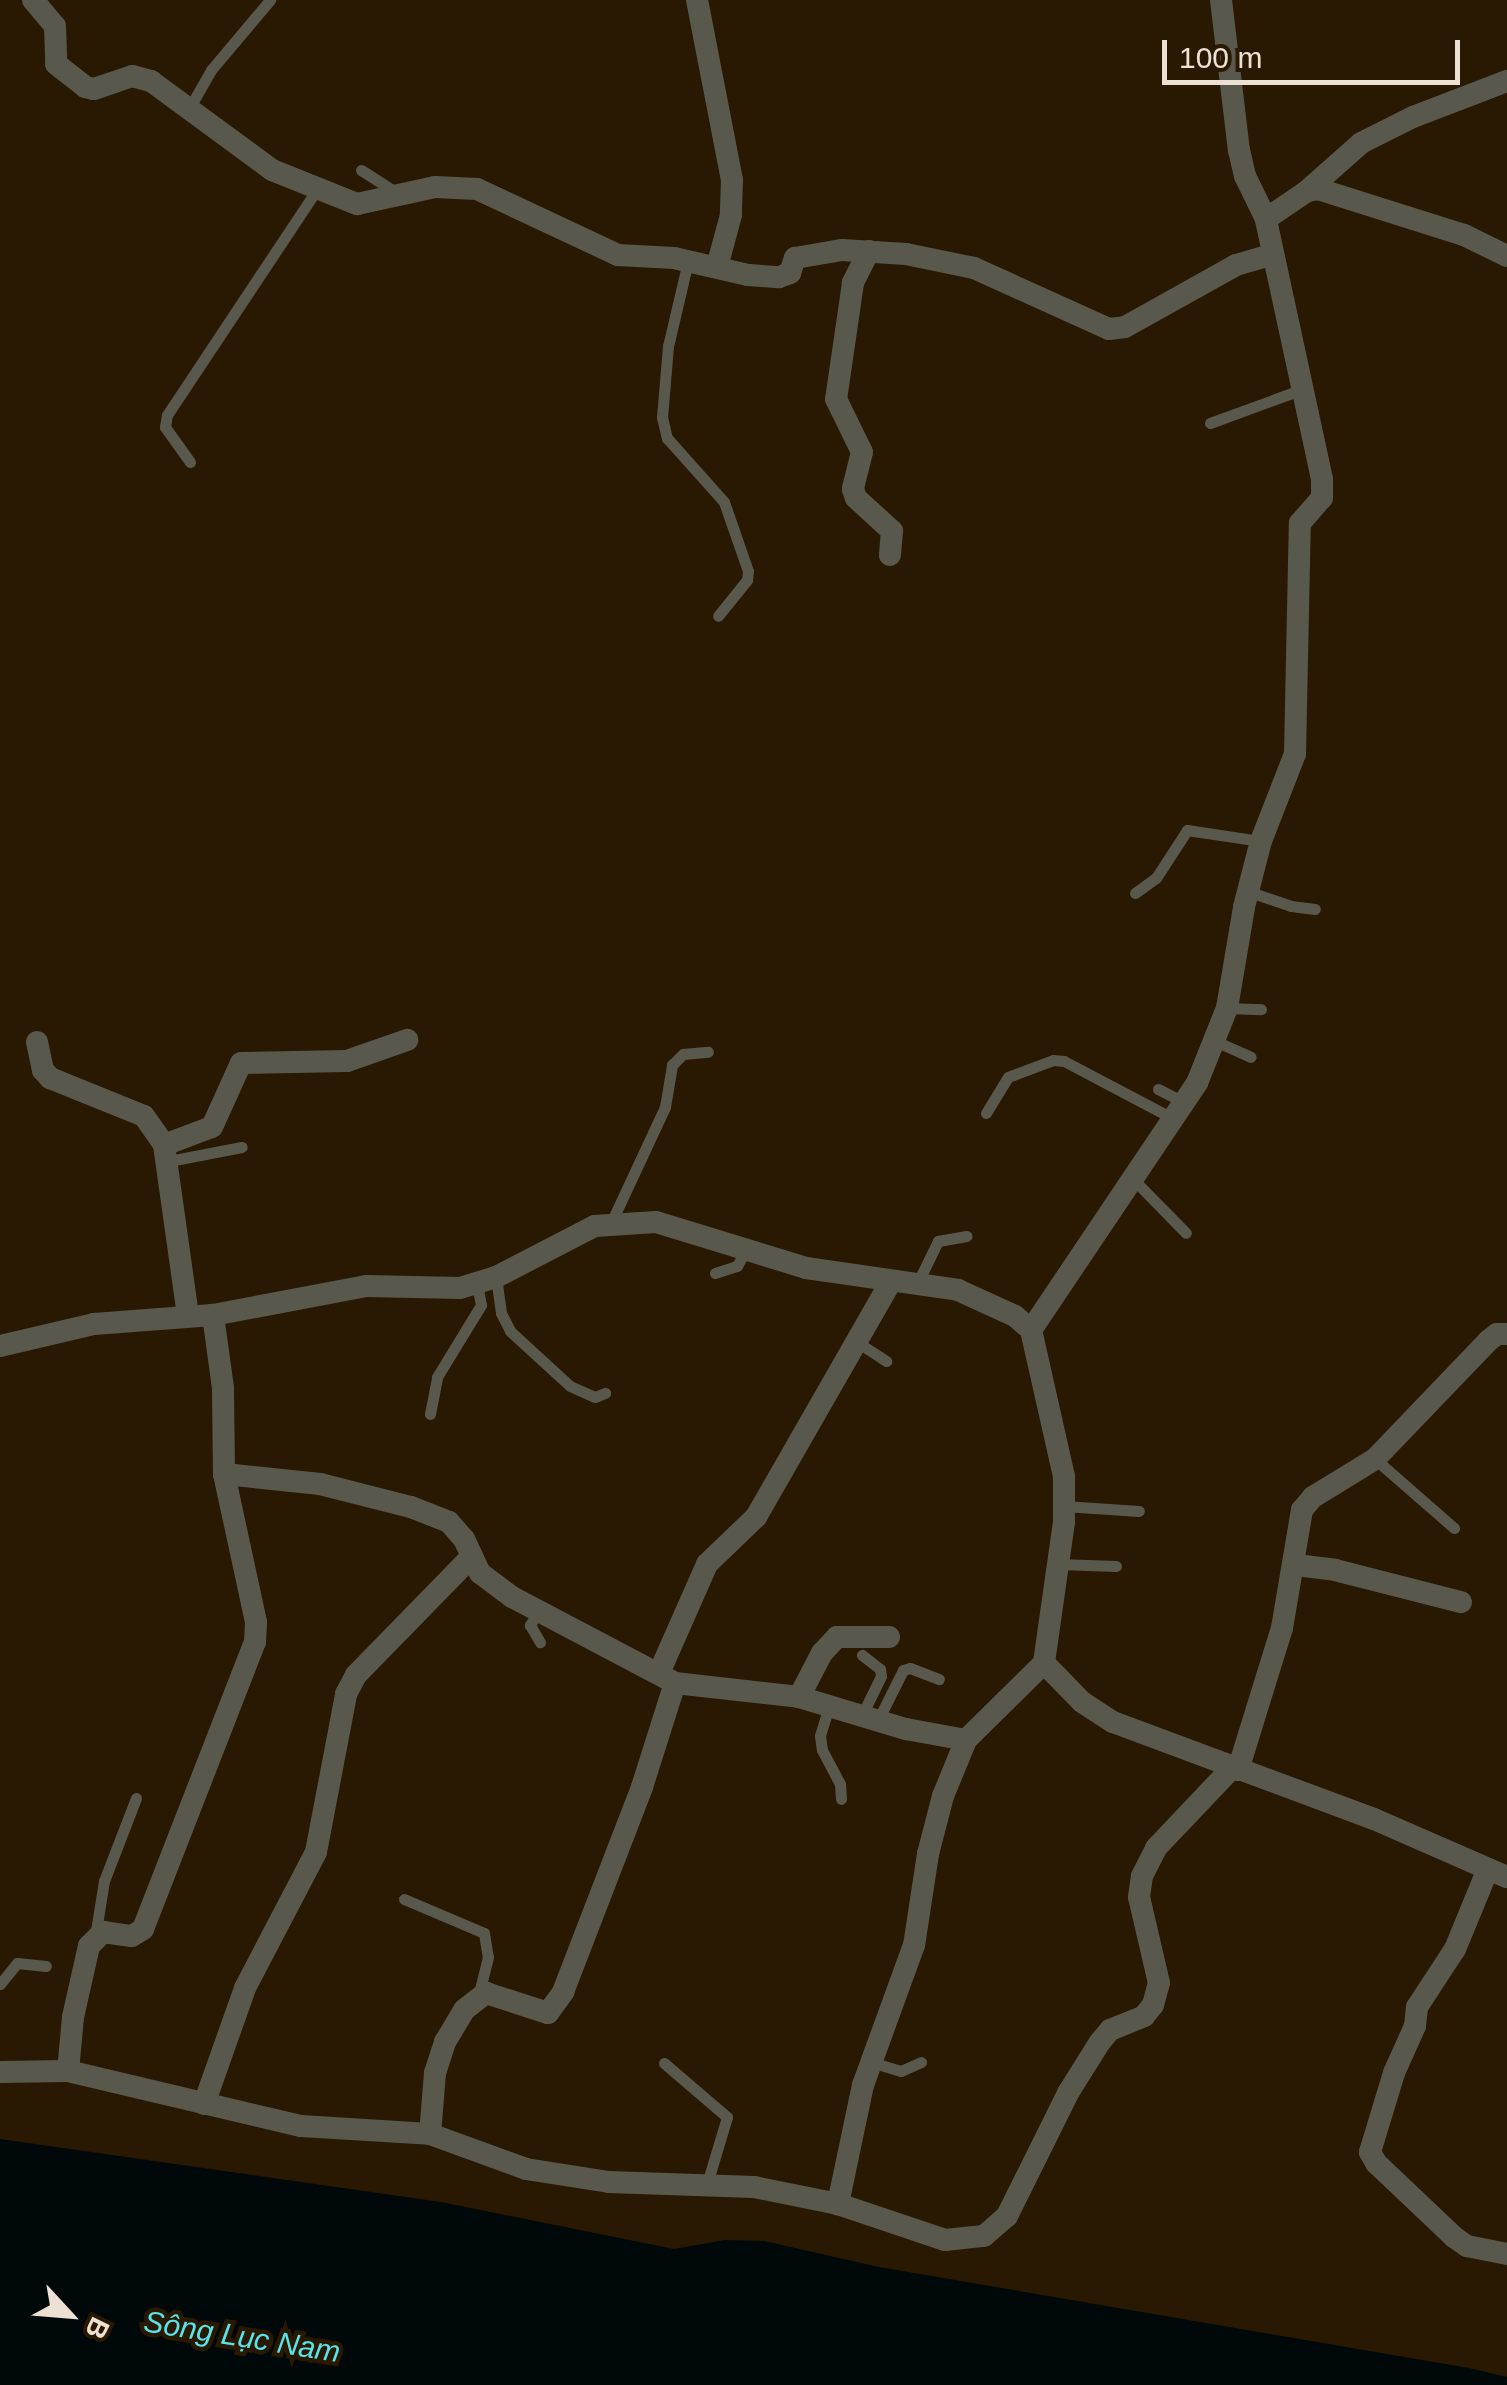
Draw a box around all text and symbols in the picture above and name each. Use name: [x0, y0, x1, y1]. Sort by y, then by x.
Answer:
scale bar: [1167, 20, 1464, 82]
text: 100 m: [1179, 41, 1262, 74]
north arrow: [20, 2265, 120, 2365]
water label: Sông Lục Nam: [141, 2304, 343, 2370]
text: B: [79, 2312, 116, 2344]

